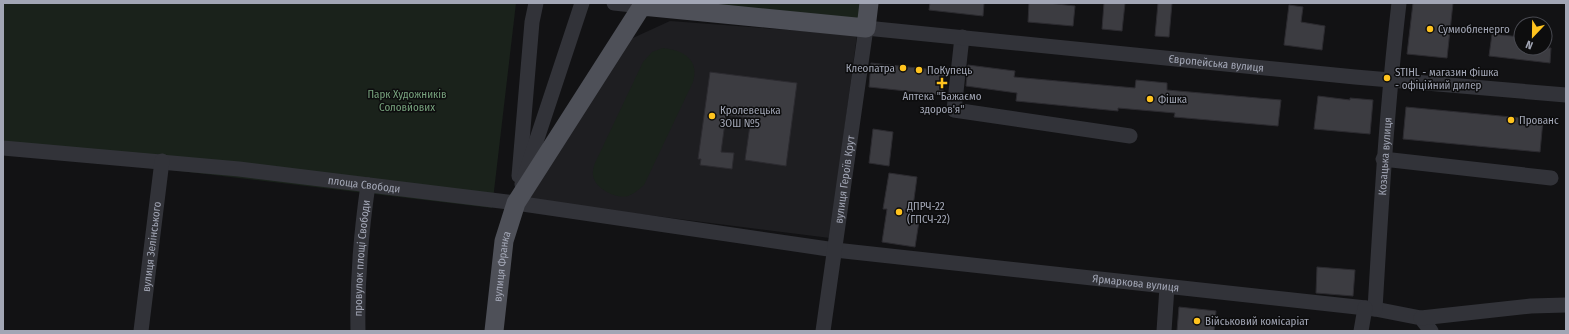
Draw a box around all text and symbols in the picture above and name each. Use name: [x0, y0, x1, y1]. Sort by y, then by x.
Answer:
north arrow: [1513, 16, 1553, 56]
place label: Сумиобленерго: [1438, 23, 1510, 36]
marker: Сумиобленерго: [1425, 24, 1435, 34]
text: N: [1524, 38, 1535, 52]
street label: Європейська вулиця: [1168, 52, 1264, 74]
place label: Клеопатра: [846, 62, 895, 75]
marker: Клеопатра: [898, 63, 908, 73]
place label: ПоКупець: [927, 64, 972, 77]
marker: ПоКупець: [914, 65, 924, 75]
place label: STIHL - магазин Фішка - офіційний дилер: [1395, 66, 1499, 92]
marker: STIHL - магазин Фішка - офіційний дилер: [1382, 73, 1392, 83]
marker: Аптека "Бажаємо здоров'я": [937, 78, 947, 88]
park label: Парк Художників Соловйових: [367, 88, 447, 114]
place label: Аптека "Бажаємо здоров'я": [902, 90, 982, 116]
place label: Фішка: [1158, 93, 1187, 106]
marker: Фішка: [1145, 94, 1155, 104]
place label: Кролевецька ЗОШ №5: [720, 104, 781, 130]
marker: Кролевецька ЗОШ №5: [707, 111, 717, 121]
place label: Прованс: [1519, 114, 1559, 127]
marker: Прованс: [1506, 115, 1516, 125]
street label: Козацька вулиця: [1376, 117, 1394, 196]
street label: вулиця Героїв Крут: [832, 134, 857, 224]
street label: площа Свободи: [327, 173, 401, 195]
street label: провулок площі Свободи: [351, 199, 372, 317]
street label: вулиця Зелінського: [139, 200, 163, 293]
place label: ДПРЧ-22 (ГПСЧ-22): [906, 200, 950, 226]
marker: ДПРЧ-22 (ГПСЧ-22): [894, 207, 904, 217]
street label: вулиця Франка: [491, 229, 513, 302]
street label: Ярмаркова вулиця: [1092, 272, 1180, 294]
place label: Військовий комісаріат: [1205, 315, 1309, 328]
marker: Військовий комісаріат: [1192, 316, 1202, 326]

